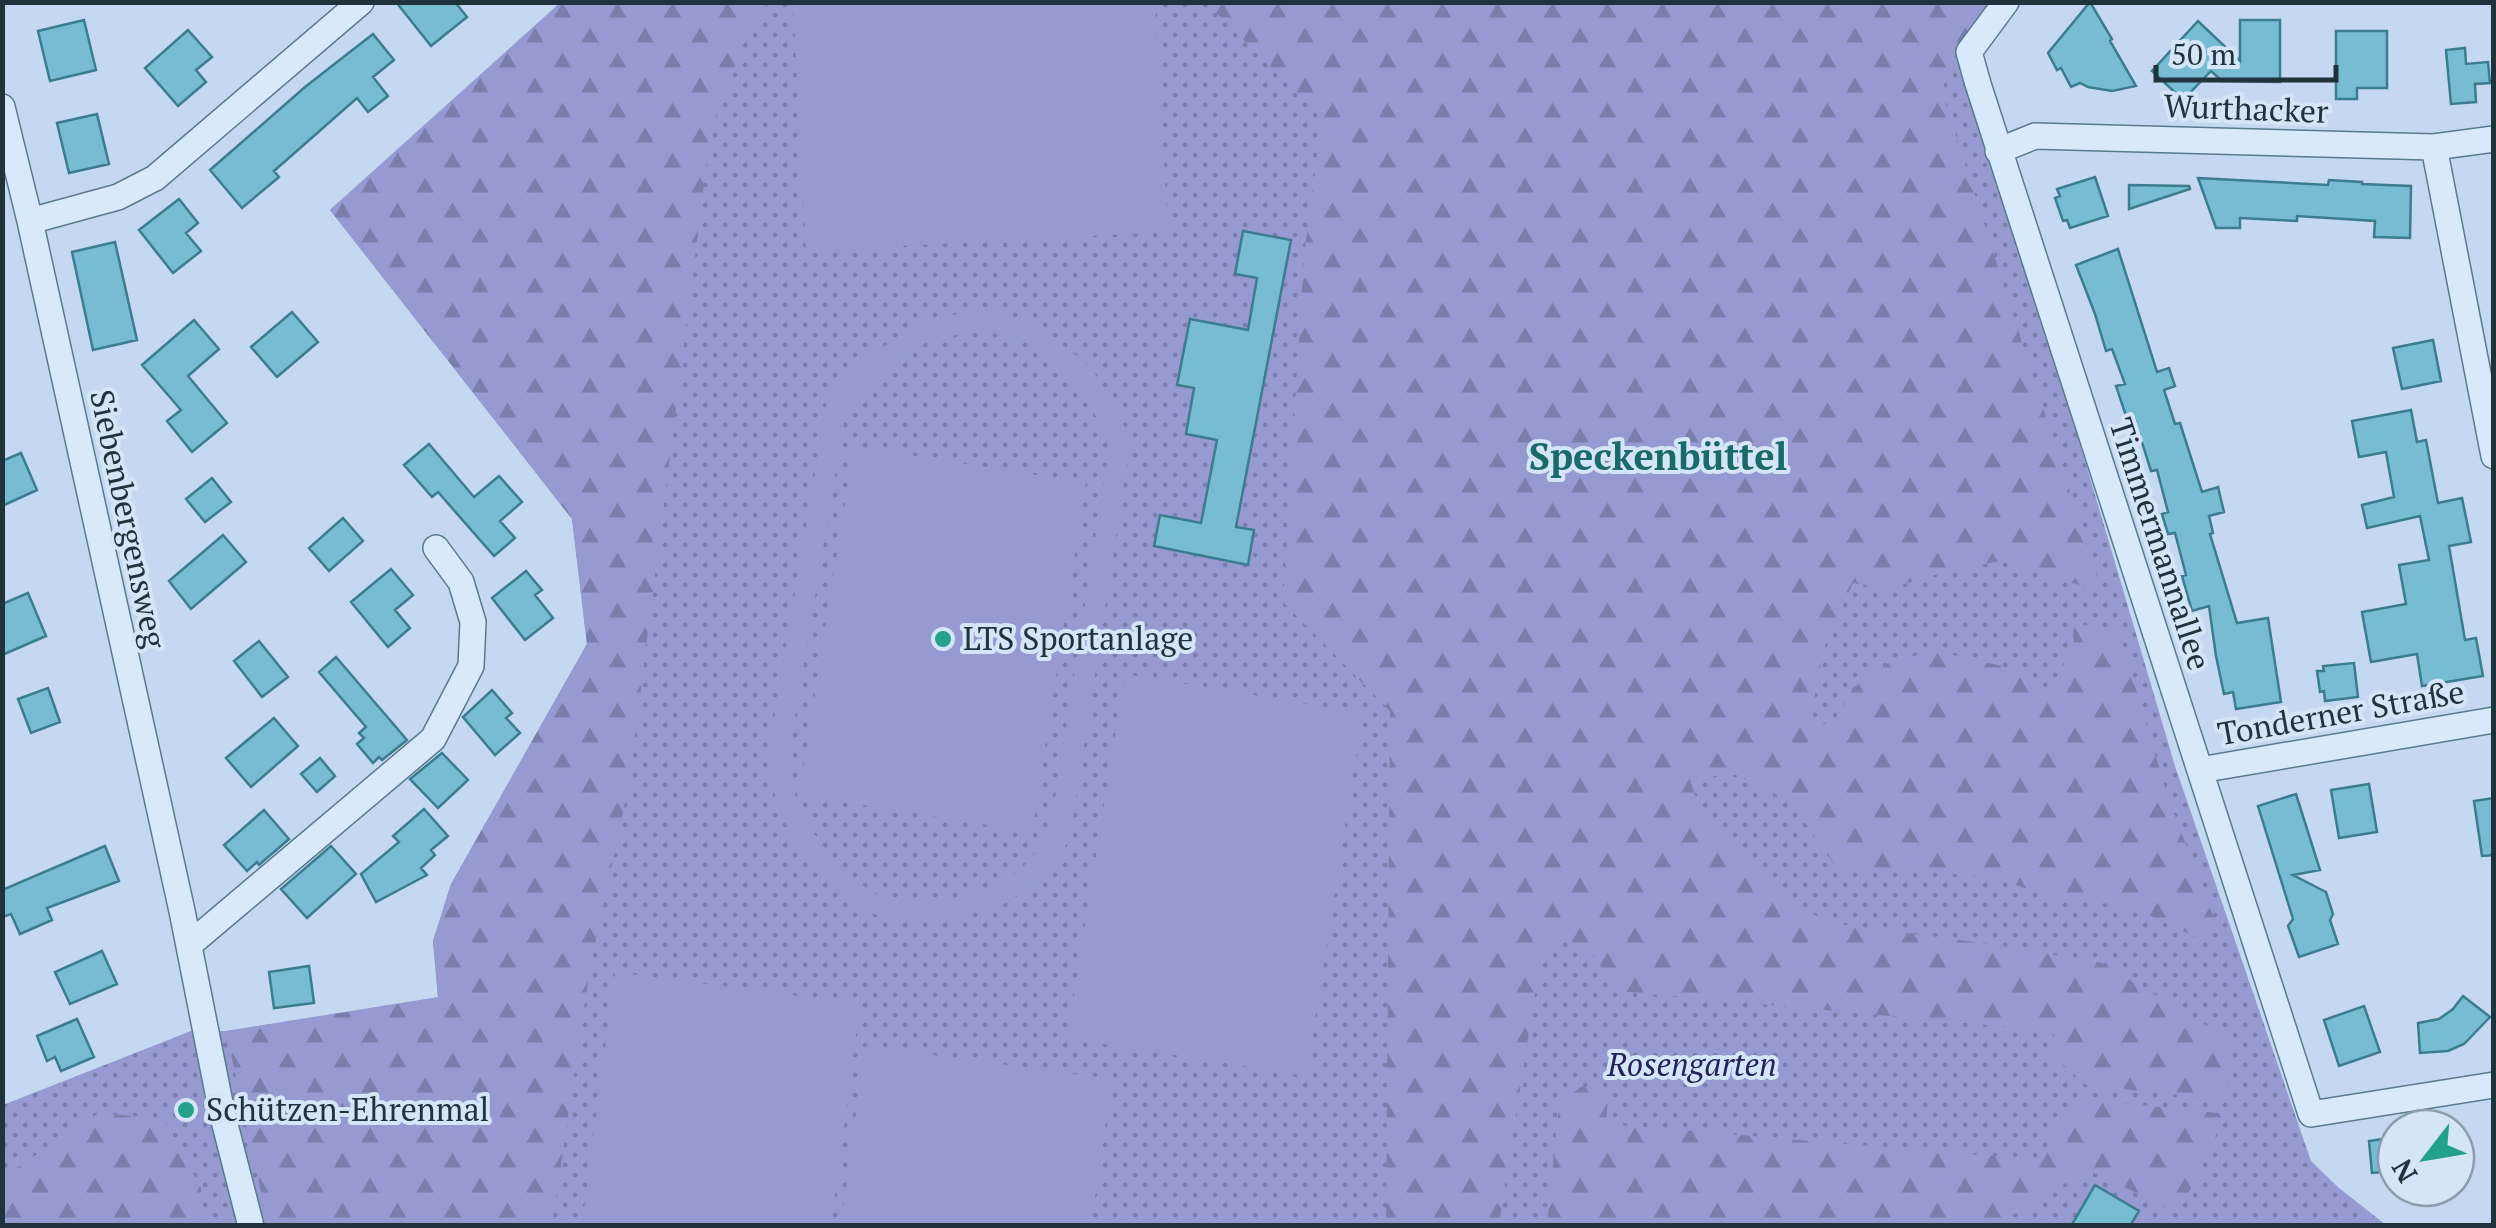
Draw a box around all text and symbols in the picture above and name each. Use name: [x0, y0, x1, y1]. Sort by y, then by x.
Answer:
scale bar: [2156, 20, 2336, 82]
text: 50 m: [2171, 34, 2236, 74]
street label: Wurthacker: [2163, 84, 2330, 132]
street label: Siebenbergensweg: [81, 386, 177, 653]
street label: Timmermannallee: [2100, 412, 2221, 675]
district label: Speckenbüttel: [1529, 431, 1787, 481]
place label: LTS Sportanlage: [963, 617, 1193, 659]
marker: LTS Sportanlage: [932, 628, 954, 650]
street label: Tonderner Straße: [2214, 670, 2467, 754]
park label: Rosengarten: [1606, 1043, 1777, 1085]
place label: Schützen-Ehrenmal: [206, 1088, 489, 1130]
marker: Schützen-Ehrenmal: [175, 1099, 197, 1121]
north arrow: [2376, 1108, 2476, 1208]
text: N: [2383, 1153, 2425, 1190]

